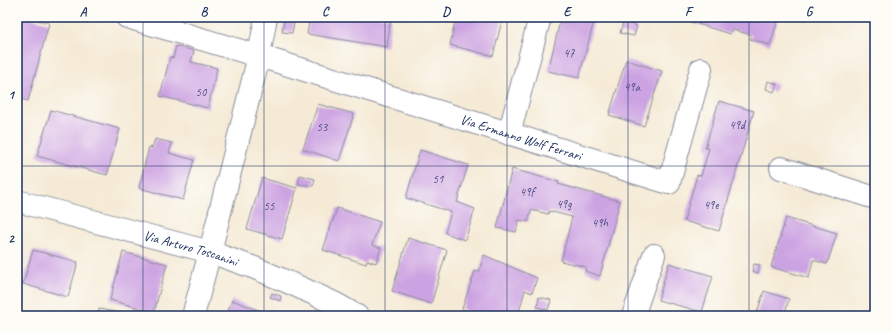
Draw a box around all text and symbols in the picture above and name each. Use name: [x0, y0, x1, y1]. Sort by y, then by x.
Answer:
text: A: [80, 4, 88, 20]
text: B: [201, 4, 209, 20]
text: C: [322, 4, 330, 20]
text: D: [442, 4, 451, 20]
text: E: [564, 4, 573, 20]
text: F: [685, 4, 694, 20]
text: G: [806, 4, 814, 20]
house number: 47: [564, 45, 575, 61]
house number: 49a: [624, 79, 641, 95]
house number: 50: [196, 84, 208, 100]
text: 1: [8, 87, 16, 103]
street label: Via Ermanno Wolf Ferrari: [458, 111, 586, 165]
house number: 49d: [729, 117, 747, 133]
house number: 53: [317, 119, 329, 135]
house number: 51: [433, 171, 444, 187]
house number: 49f: [520, 184, 537, 200]
house number: 49g: [556, 196, 572, 212]
house number: 49e: [704, 197, 719, 213]
house number: 55: [264, 198, 275, 214]
house number: 49h: [592, 215, 610, 231]
street label: Via Arturo Toscanini: [142, 227, 242, 271]
text: 2: [8, 231, 15, 247]

